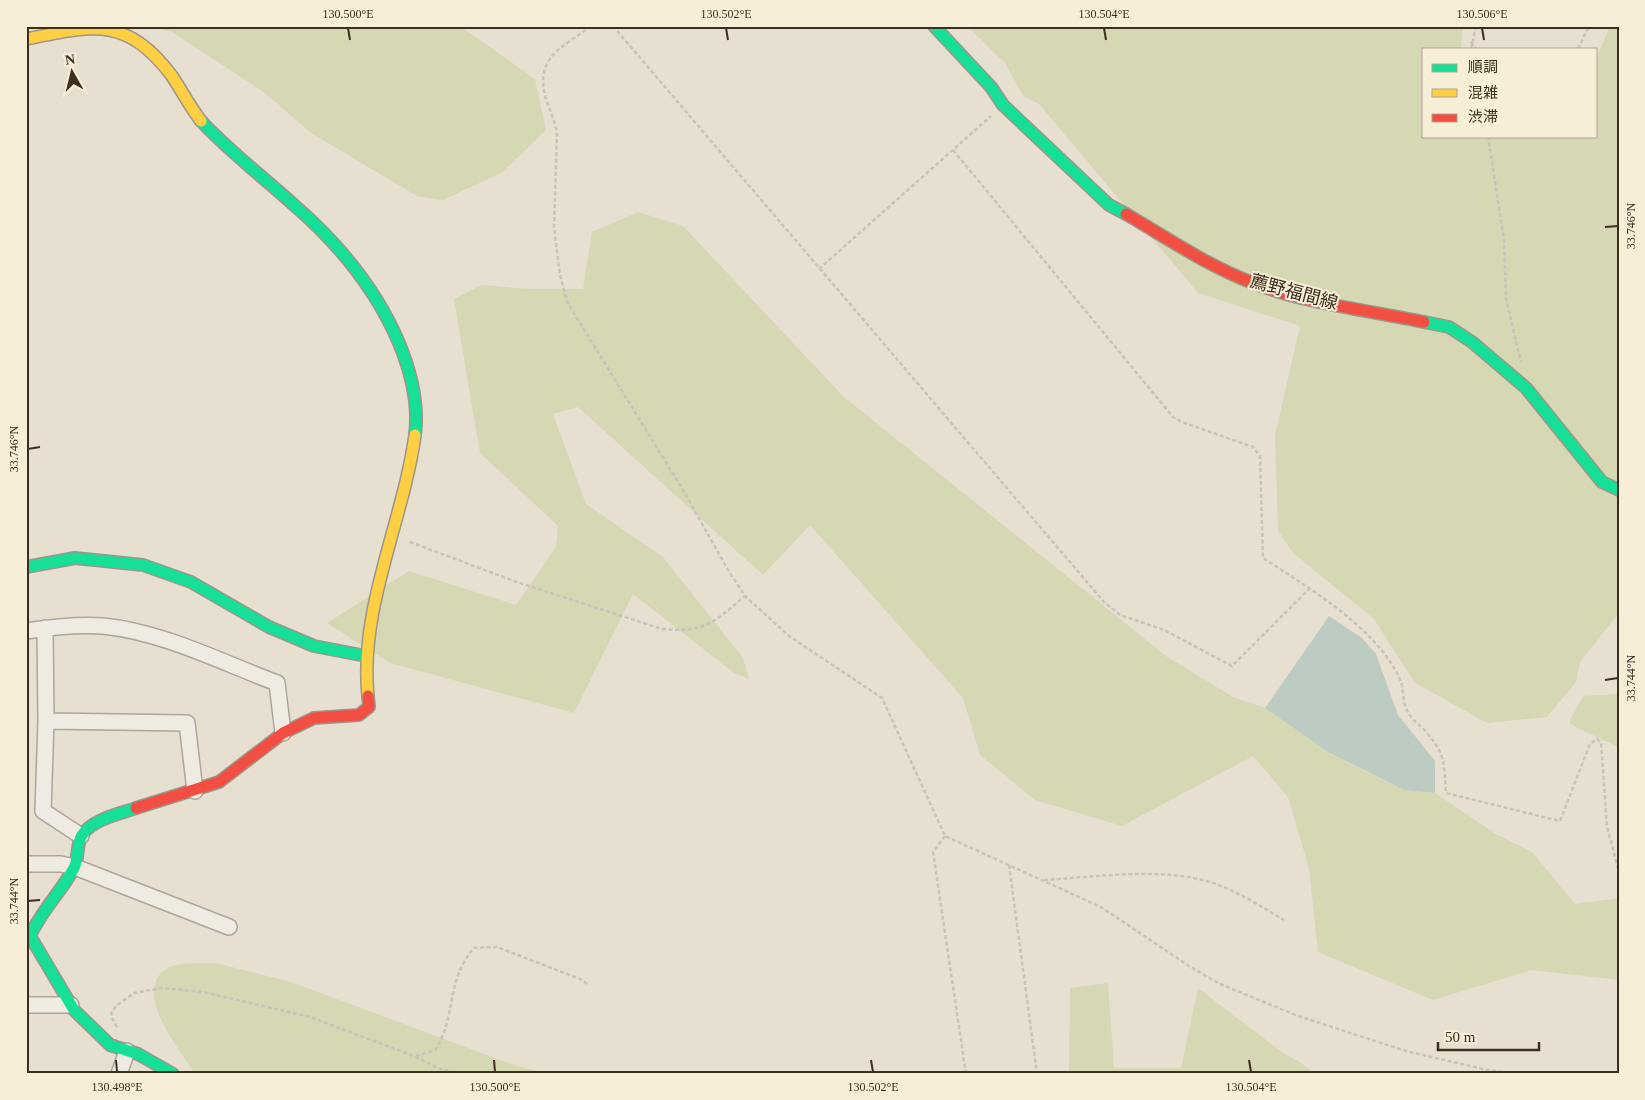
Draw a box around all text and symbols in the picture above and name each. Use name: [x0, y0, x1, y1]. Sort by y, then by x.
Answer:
text: 130.500°E: [322, 7, 374, 21]
text: 130.502°E: [700, 7, 752, 21]
text: 130.504°E: [1078, 7, 1130, 21]
text: 130.506°E: [1456, 7, 1508, 21]
north arrow: [48, 48, 98, 98]
legend: [1422, 48, 1598, 138]
text: N: [64, 51, 76, 68]
text: 順調: [1468, 59, 1498, 75]
text: 混雑: [1468, 85, 1498, 101]
text: 渋滞: [1468, 109, 1498, 125]
text: 33.746°N: [1624, 202, 1638, 249]
street label: 薦野福間線: [1248, 271, 1340, 313]
text: 33.746°N: [7, 425, 21, 472]
text: 33.744°N: [1624, 654, 1638, 701]
text: 33.744°N: [7, 877, 21, 924]
scale bar: [1438, 1020, 1539, 1052]
text: 50 m: [1445, 1029, 1476, 1045]
text: 130.498°E: [91, 1080, 143, 1094]
text: 130.500°E: [469, 1080, 521, 1094]
text: 130.502°E: [847, 1080, 899, 1094]
text: 130.504°E: [1225, 1080, 1277, 1094]

